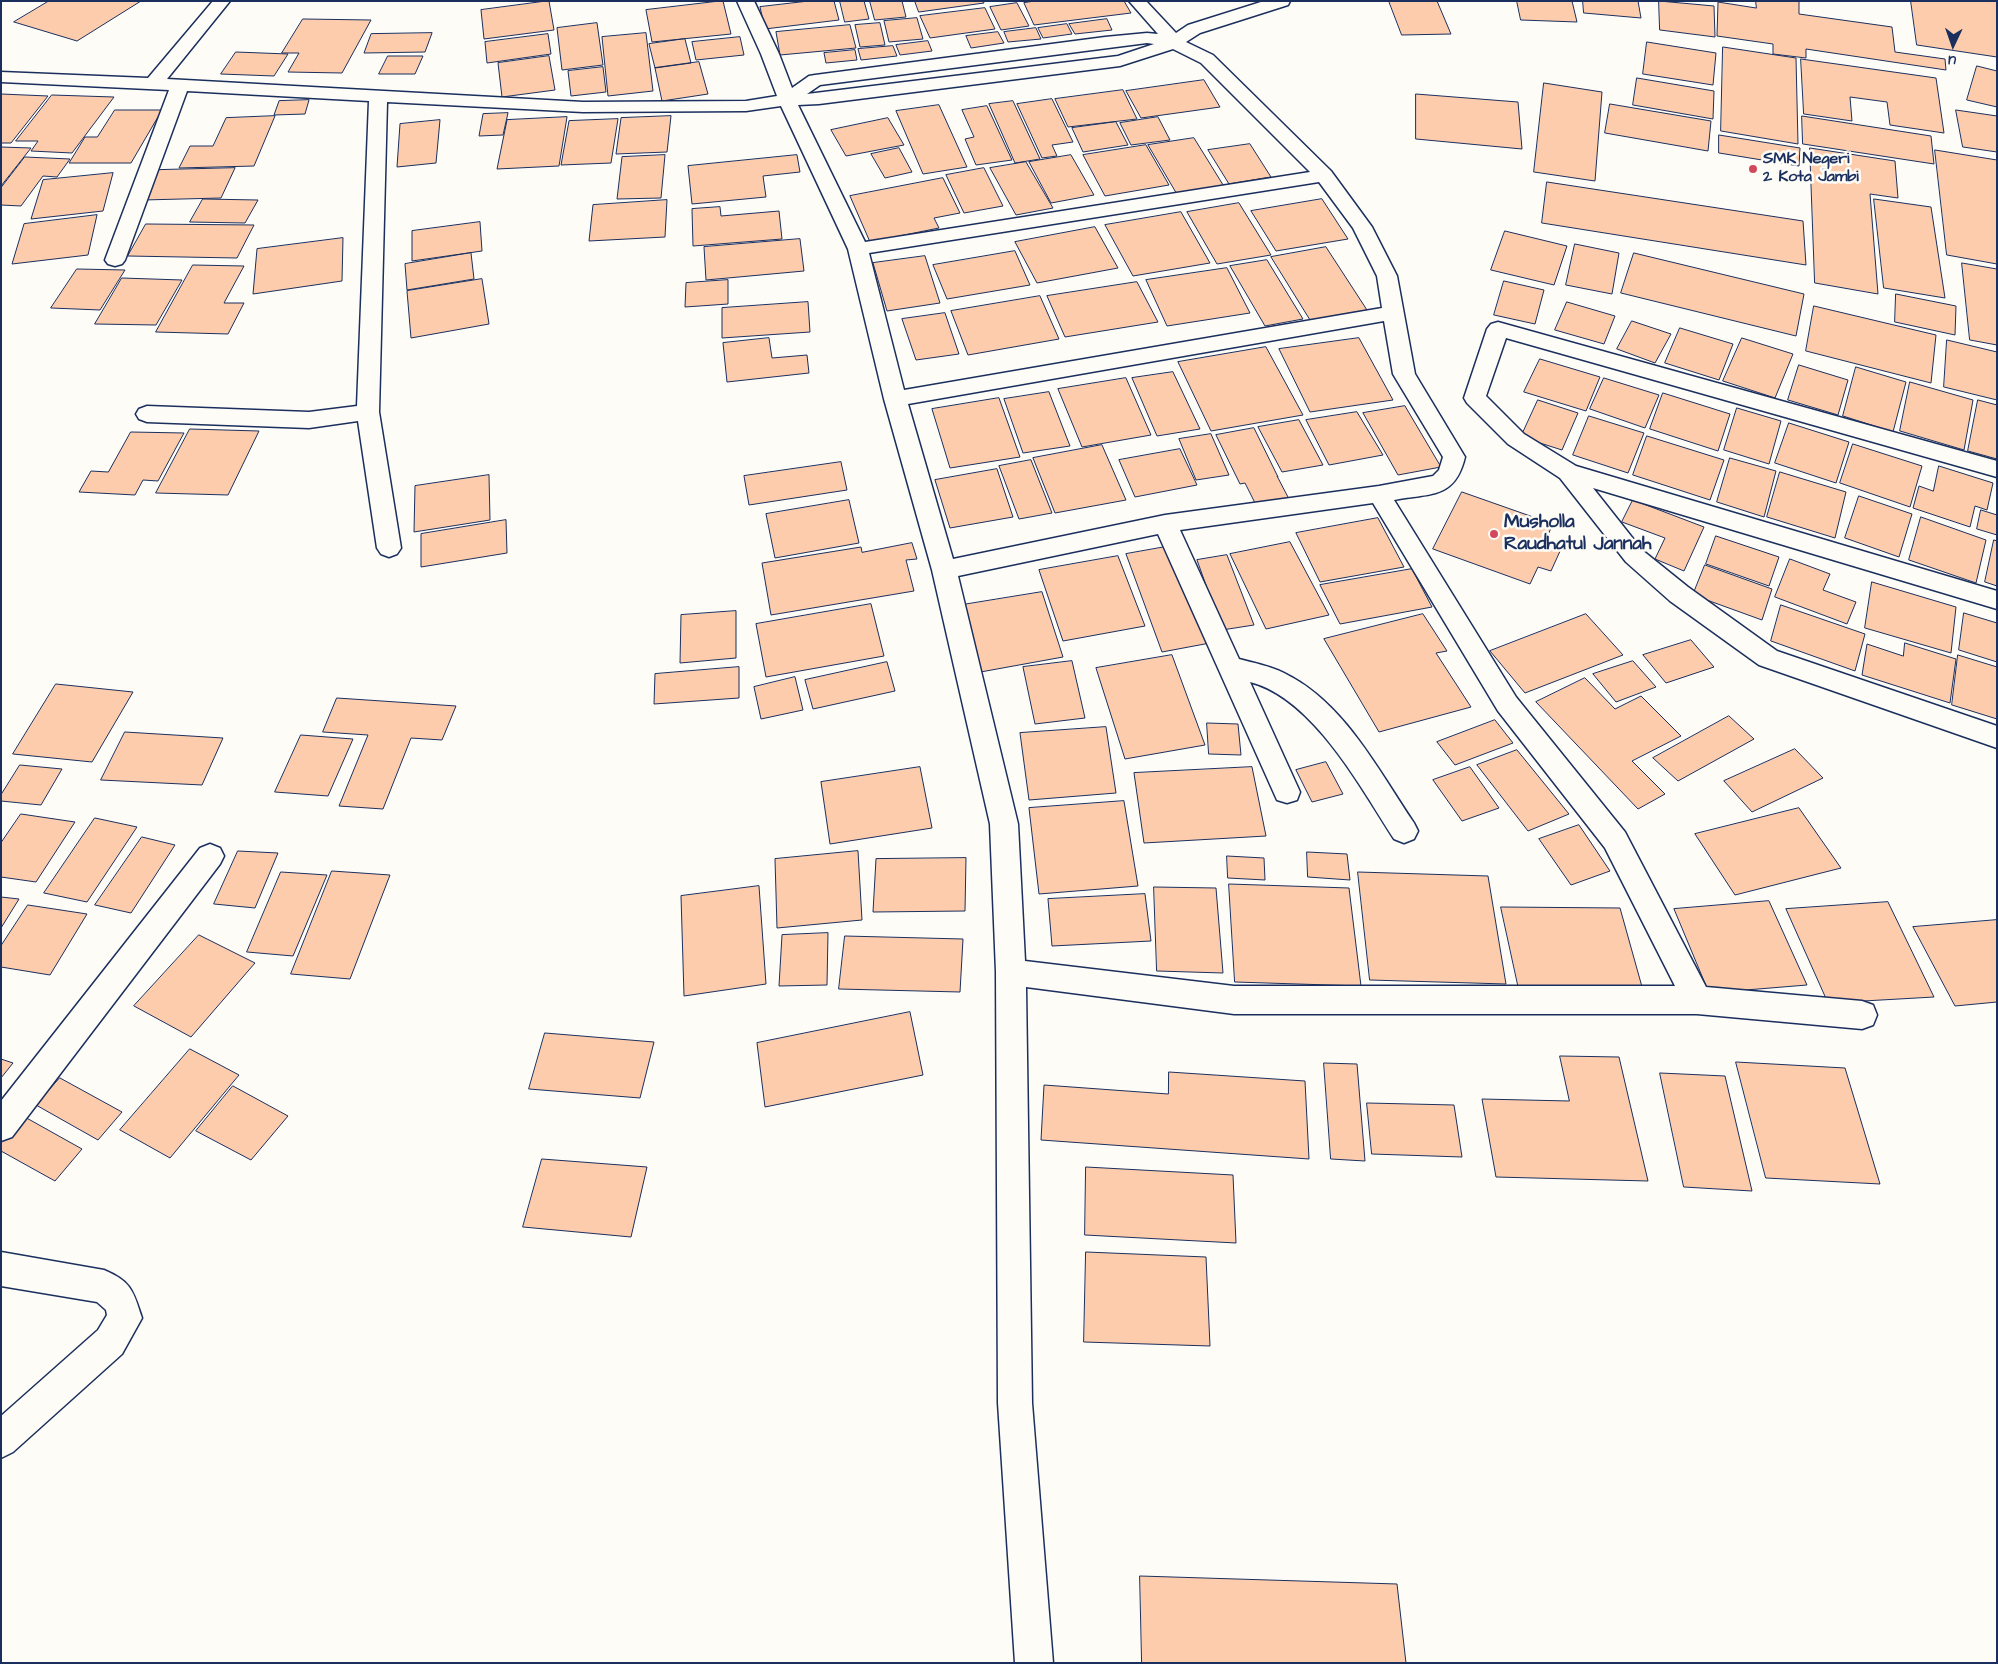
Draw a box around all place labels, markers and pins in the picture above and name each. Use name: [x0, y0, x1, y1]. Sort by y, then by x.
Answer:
place label: SMK Negeri 2 Kota Jambi: [1763, 150, 1859, 188]
marker: SMK Negeri 2 Kota Jambi: [1747, 163, 1759, 175]
place label: Musholla Raudhatul Jannah: [1504, 512, 1651, 556]
marker: Musholla Raudhatul Jannah: [1488, 528, 1500, 540]

